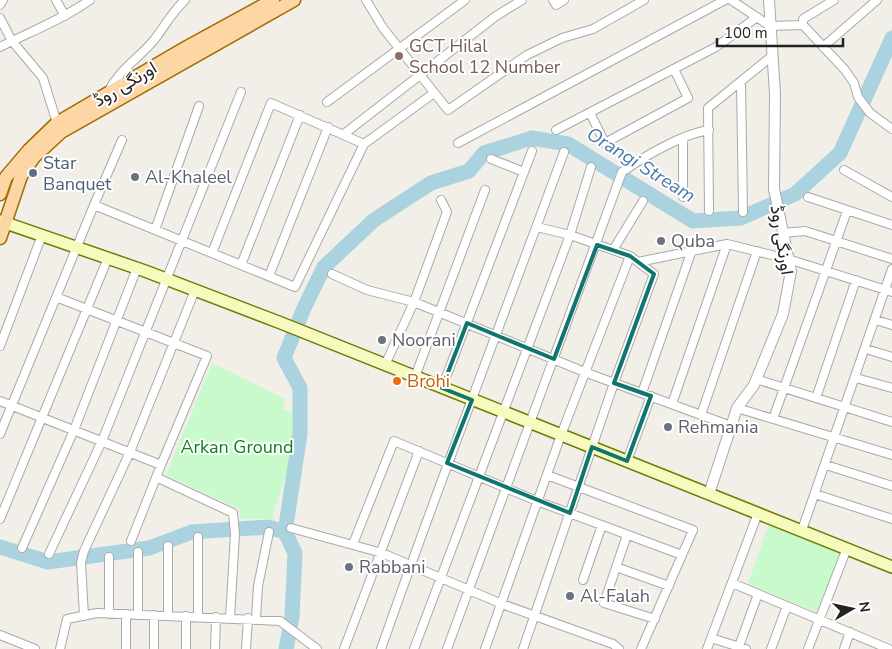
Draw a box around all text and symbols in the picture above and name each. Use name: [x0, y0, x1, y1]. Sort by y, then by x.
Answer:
scale bar: [717, 15, 843, 47]
text: 100 m: [724, 23, 768, 43]
place label: GCT Hilal School 12 Number: [409, 34, 561, 79]
marker: GCT Hilal School 12 Number: [393, 50, 405, 62]
street label: اورنگی روڈ: [89, 56, 161, 112]
water label: Orangi Stream: [582, 121, 700, 209]
place label: Star Banquet: [43, 151, 112, 196]
place label: Al-Khaleel: [145, 165, 232, 189]
marker: Star Banquet: [27, 167, 39, 179]
marker: Al-Khaleel: [129, 171, 141, 183]
street label: اورنگی روڈ: [765, 203, 799, 277]
place label: Quba: [671, 229, 715, 253]
marker: Quba: [655, 235, 667, 247]
place label: Noorani: [392, 328, 456, 352]
marker: Noorani: [376, 334, 388, 346]
place label: Brohi: [407, 369, 450, 393]
marker: Brohi: [391, 375, 403, 387]
place label: Rehmania: [678, 415, 759, 439]
marker: Rehmania: [662, 421, 674, 433]
park label: Arkan Ground: [180, 435, 294, 459]
place label: Rabbani: [359, 555, 425, 579]
marker: Rabbani: [343, 561, 355, 573]
place label: Al-Falah: [580, 584, 650, 608]
north arrow: [827, 584, 877, 634]
marker: Al-Falah: [564, 590, 576, 602]
text: N: [854, 600, 875, 614]

